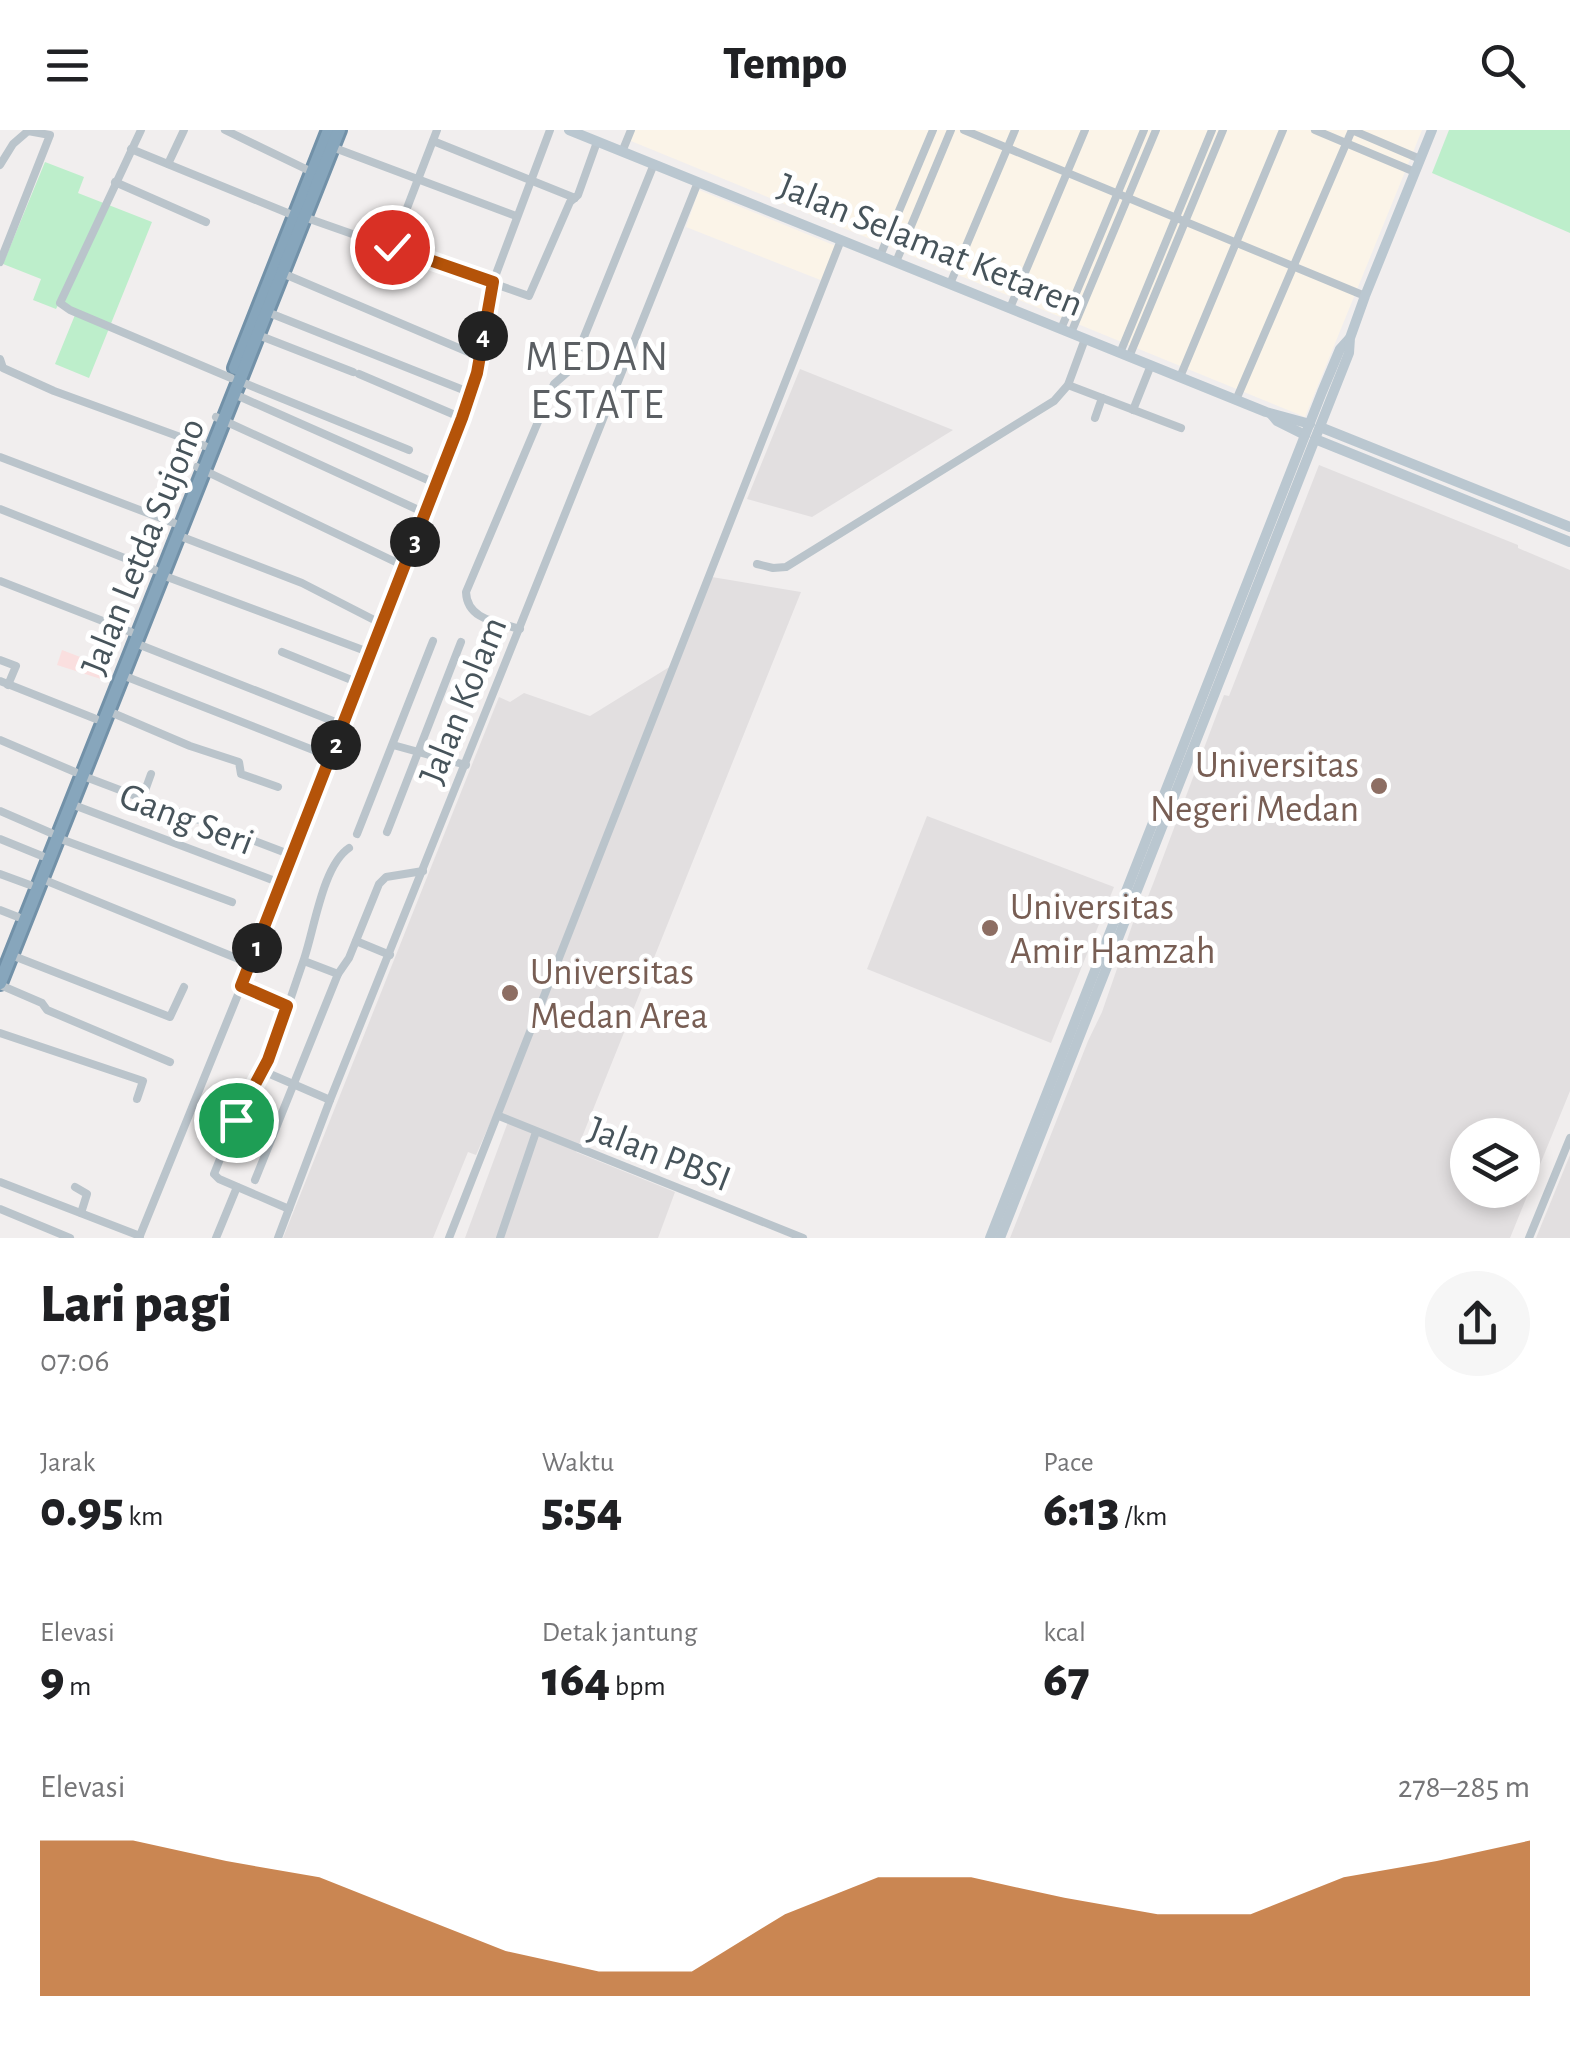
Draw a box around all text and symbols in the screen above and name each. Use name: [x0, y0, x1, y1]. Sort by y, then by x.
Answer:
icon: menu: [40, 38, 95, 93]
icon: search: [1475, 38, 1530, 93]
text: Tempo: [723, 42, 847, 87]
street label: Jalan Selamat Ketaren: [773, 167, 1088, 324]
pin: [350, 205, 435, 290]
icon: check: [365, 220, 420, 275]
pin: 4: [458, 311, 508, 361]
text: 4: [476, 322, 490, 350]
district label: MEDAN ESTATE: [525, 336, 671, 426]
street label: Jalan Letda Sujono: [75, 413, 213, 680]
pin: 3: [390, 517, 440, 567]
text: 3: [409, 528, 421, 556]
street label: Jalan Kolam: [413, 612, 515, 790]
pin: 2: [311, 720, 361, 770]
text: 2: [329, 731, 343, 759]
place label: Universitas Negeri Medan: [1150, 747, 1359, 829]
marker: Universitas Negeri Medan: [1368, 775, 1390, 797]
street label: Gang Seri: [114, 777, 259, 863]
place label: Universitas Amir Hamzah: [1010, 889, 1216, 971]
marker: Universitas Amir Hamzah: [979, 917, 1001, 939]
pin: 1: [232, 923, 282, 973]
text: 1: [252, 934, 262, 962]
place label: Universitas Medan Area: [530, 954, 708, 1036]
marker: Universitas Medan Area: [499, 982, 521, 1004]
pin: [194, 1078, 279, 1163]
icon: arrive: [209, 1093, 264, 1148]
street label: Jalan PBSI: [583, 1110, 736, 1199]
map controls: [1450, 1118, 1540, 1208]
button: layers: [1450, 1118, 1540, 1208]
button: share: [1425, 1271, 1530, 1376]
text: Lari pagi: [40, 1277, 232, 1332]
text: 07:06: [40, 1345, 110, 1377]
text: Jarak: [40, 1449, 95, 1477]
text: Waktu: [542, 1449, 614, 1477]
text: Pace: [1043, 1449, 1094, 1477]
text: 0.95: [40, 1485, 124, 1535]
text: 5:54: [542, 1485, 623, 1535]
text: 6:13: [1043, 1485, 1120, 1535]
text: km: [124, 1503, 163, 1531]
text: /km: [1120, 1503, 1167, 1531]
text: Elevasi: [40, 1619, 115, 1647]
text: Detak jantung: [542, 1619, 697, 1647]
text: kcal: [1043, 1619, 1086, 1647]
text: 9: [40, 1655, 64, 1705]
text: 164: [542, 1655, 610, 1705]
text: 67: [1043, 1655, 1090, 1705]
text: m: [64, 1673, 91, 1701]
text: bpm: [610, 1673, 666, 1701]
text: Elevasi: [40, 1771, 125, 1803]
text: 278–285 m: [1398, 1771, 1530, 1803]

